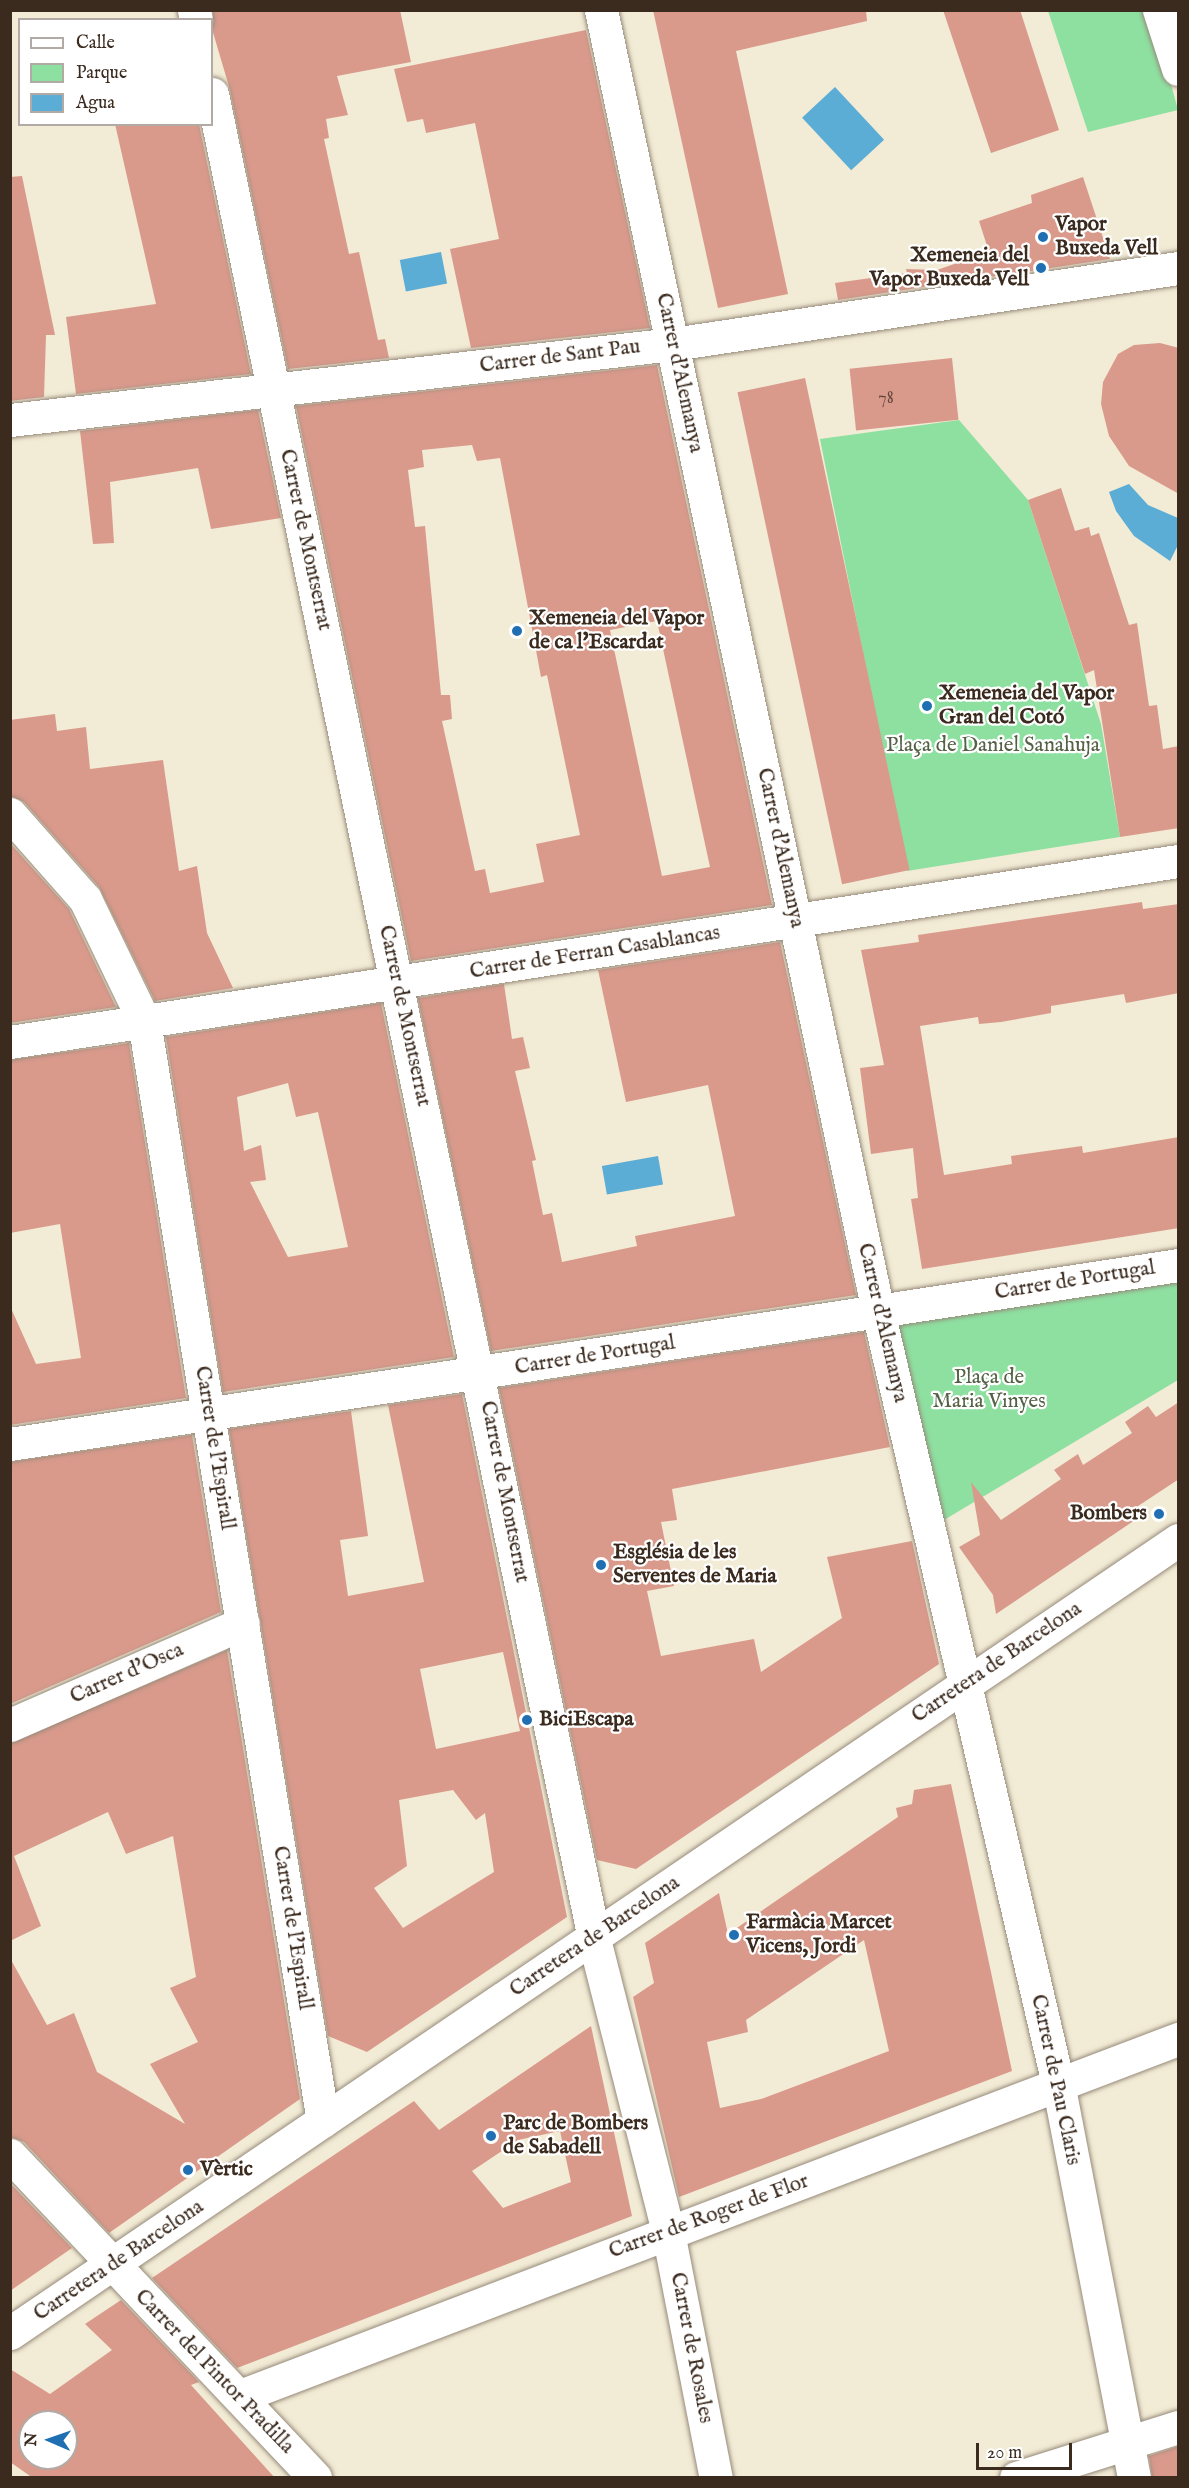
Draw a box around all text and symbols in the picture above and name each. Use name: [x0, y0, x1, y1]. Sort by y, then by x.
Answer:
legend: [18, 18, 213, 126]
text: Calle: [76, 32, 115, 55]
text: Parque: [76, 62, 127, 85]
text: Agua: [76, 92, 115, 115]
place label: Vapor Buxeda Vell: [1055, 212, 1158, 262]
marker: Vapor Buxeda Vell: [1036, 230, 1050, 244]
place label: Xemeneia del Vapor Buxeda Vell: [869, 243, 1029, 293]
marker: Xemeneia del Vapor Buxeda Vell: [1034, 261, 1048, 275]
street label: Carrer d'Alemanya: [650, 291, 708, 455]
street label: Carrer de Sant Pau: [478, 335, 642, 379]
house number: 78: [878, 388, 894, 410]
street label: Carrer de Montserrat: [273, 447, 337, 633]
place label: Xemeneia del Vapor de ca l'Escardat: [529, 606, 704, 656]
marker: Xemeneia del Vapor de ca l'Escardat: [510, 624, 524, 638]
place label: Xemeneia del Vapor Gran del Cotó: [939, 681, 1114, 731]
marker: Xemeneia del Vapor Gran del Cotó: [920, 699, 934, 713]
park label: Plaça de Daniel Sanahuja: [886, 733, 1100, 759]
street label: Carrer d'Alemanya: [751, 766, 809, 930]
street label: Carrer de Ferran Casablancas: [468, 921, 722, 985]
street label: Carrer de Montserrat: [372, 923, 436, 1109]
street label: Carrer d'Alemanya: [851, 1241, 913, 1405]
street label: Carrer de Portugal: [993, 1256, 1157, 1306]
street label: Carrer de Portugal: [513, 1331, 677, 1381]
street label: Carrer de l'Espirall: [189, 1364, 239, 1532]
park label: Plaça de Maria Vinyes: [932, 1365, 1046, 1415]
street label: Carrer de Montserrat: [474, 1399, 534, 1585]
place label: Bombers: [1070, 1501, 1147, 1527]
marker: Bombers: [1152, 1507, 1166, 1521]
place label: Església de les Serventes de Maria: [613, 1540, 777, 1590]
marker: Església de les Serventes de Maria: [594, 1558, 608, 1572]
street label: Carretera de Barcelona: [907, 1597, 1087, 1729]
street label: Carrer d'Osca: [66, 1638, 188, 1710]
place label: BiciEscapa: [539, 1707, 634, 1733]
marker: BiciEscapa: [520, 1713, 534, 1727]
street label: Carrer de l'Espirall: [267, 1844, 317, 2012]
street label: Carretera de Barcelona: [505, 1871, 685, 2003]
place label: Farmàcia Marcet Vicens, Jordi: [746, 1910, 892, 1960]
marker: Farmàcia Marcet Vicens, Jordi: [727, 1928, 741, 1942]
street label: Carrer de Pau Claris: [1025, 1992, 1085, 2168]
place label: Parc de Bombers de Sabadell: [503, 2111, 648, 2161]
marker: Parc de Bombers de Sabadell: [484, 2129, 498, 2143]
place label: Vèrtic: [200, 2157, 253, 2183]
marker: Vèrtic: [181, 2163, 195, 2177]
street label: Carrer de Roger de Flor: [606, 2169, 812, 2265]
street label: Carretera de Barcelona: [29, 2195, 209, 2327]
street label: Carrer de Rosales: [664, 2270, 718, 2426]
street label: Carrer del Pintor Pradilla: [129, 2285, 299, 2459]
north arrow: [18, 2410, 78, 2470]
scale bar: [979, 2431, 1075, 2469]
text: N: [22, 2432, 42, 2447]
text: 20 m: [987, 2442, 1022, 2465]

